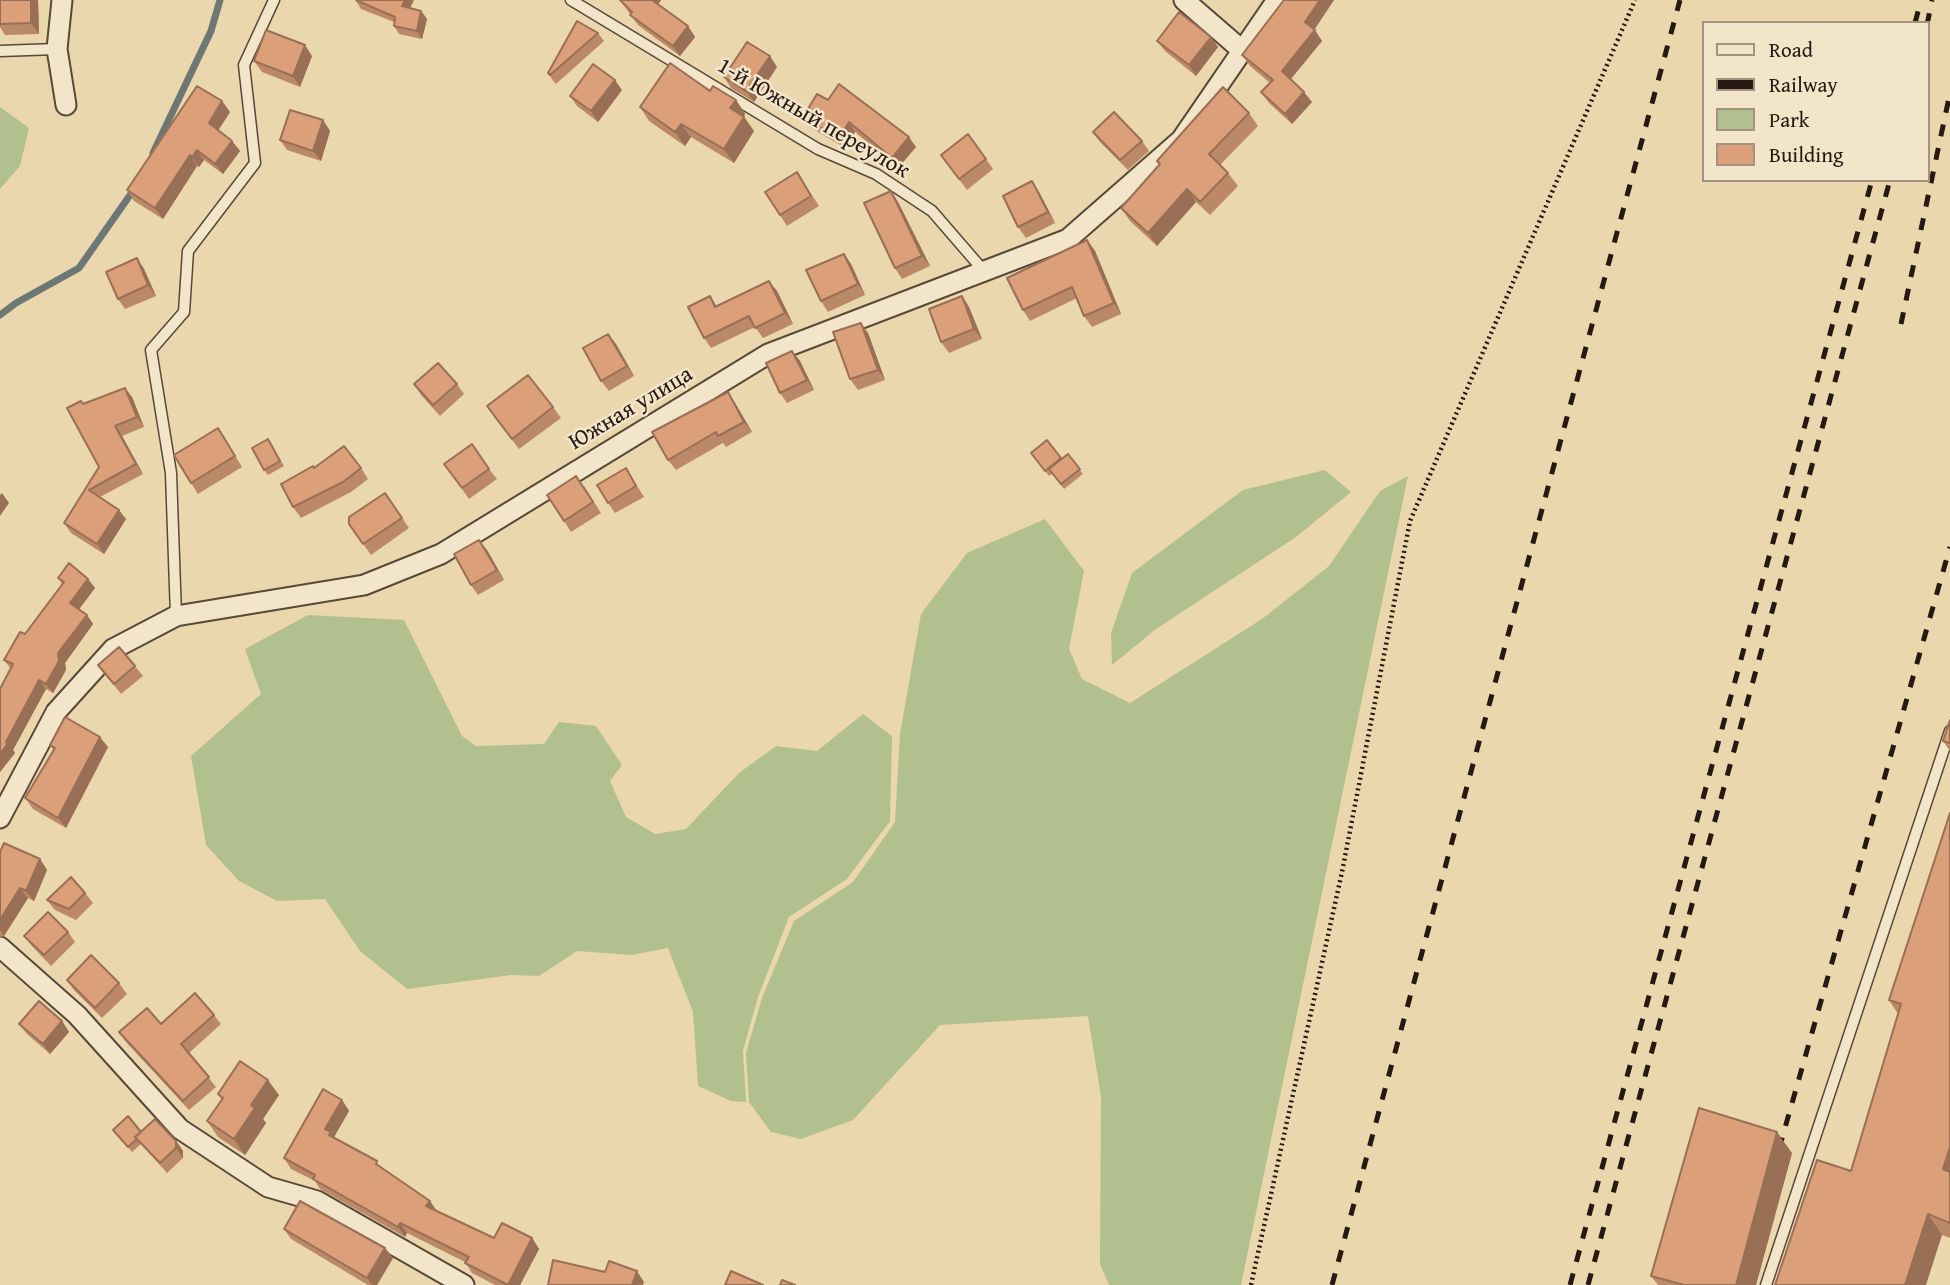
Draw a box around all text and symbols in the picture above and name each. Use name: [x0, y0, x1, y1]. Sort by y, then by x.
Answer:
legend: [1702, 21, 1929, 182]
text: Road: [1769, 34, 1813, 65]
street label: 1-й Южный переулок: [712, 53, 914, 185]
text: Railway: [1769, 69, 1838, 100]
text: Park: [1769, 104, 1810, 135]
text: Building: [1769, 139, 1843, 170]
street label: Южная улица: [564, 361, 698, 457]

